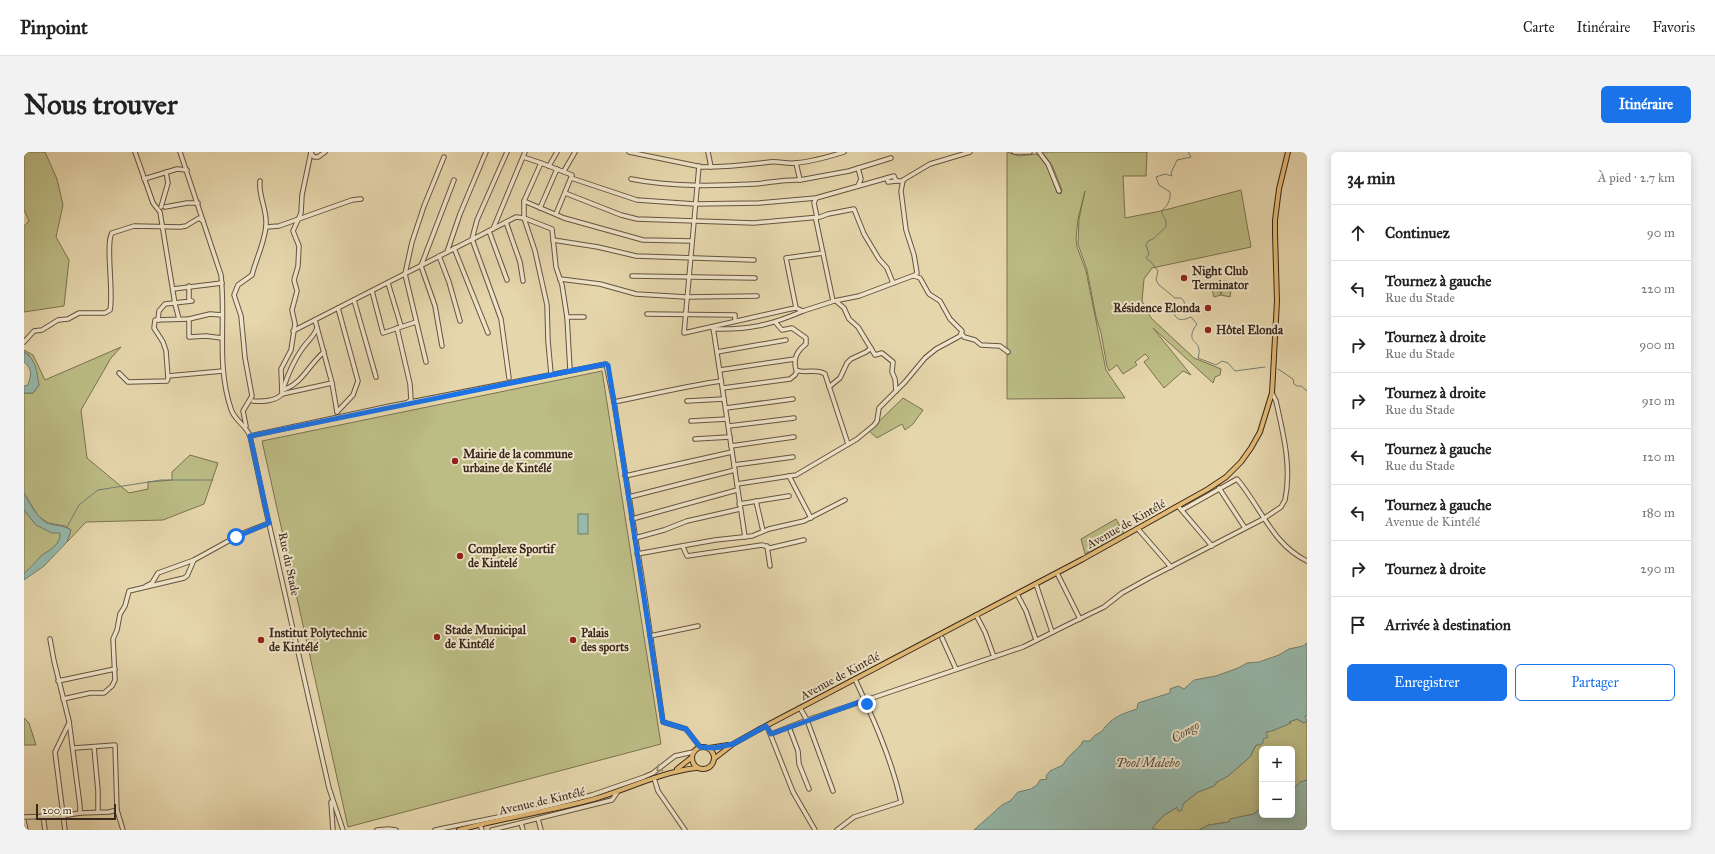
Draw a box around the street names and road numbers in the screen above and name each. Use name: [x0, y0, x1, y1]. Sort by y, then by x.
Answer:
street label: Avenue de Kintélé: [1083, 497, 1168, 552]
street label: Rue du Stade: [275, 531, 303, 597]
street label: Avenue de Kintélé: [797, 649, 882, 703]
street label: Avenue de Kintélé: [497, 784, 586, 818]

